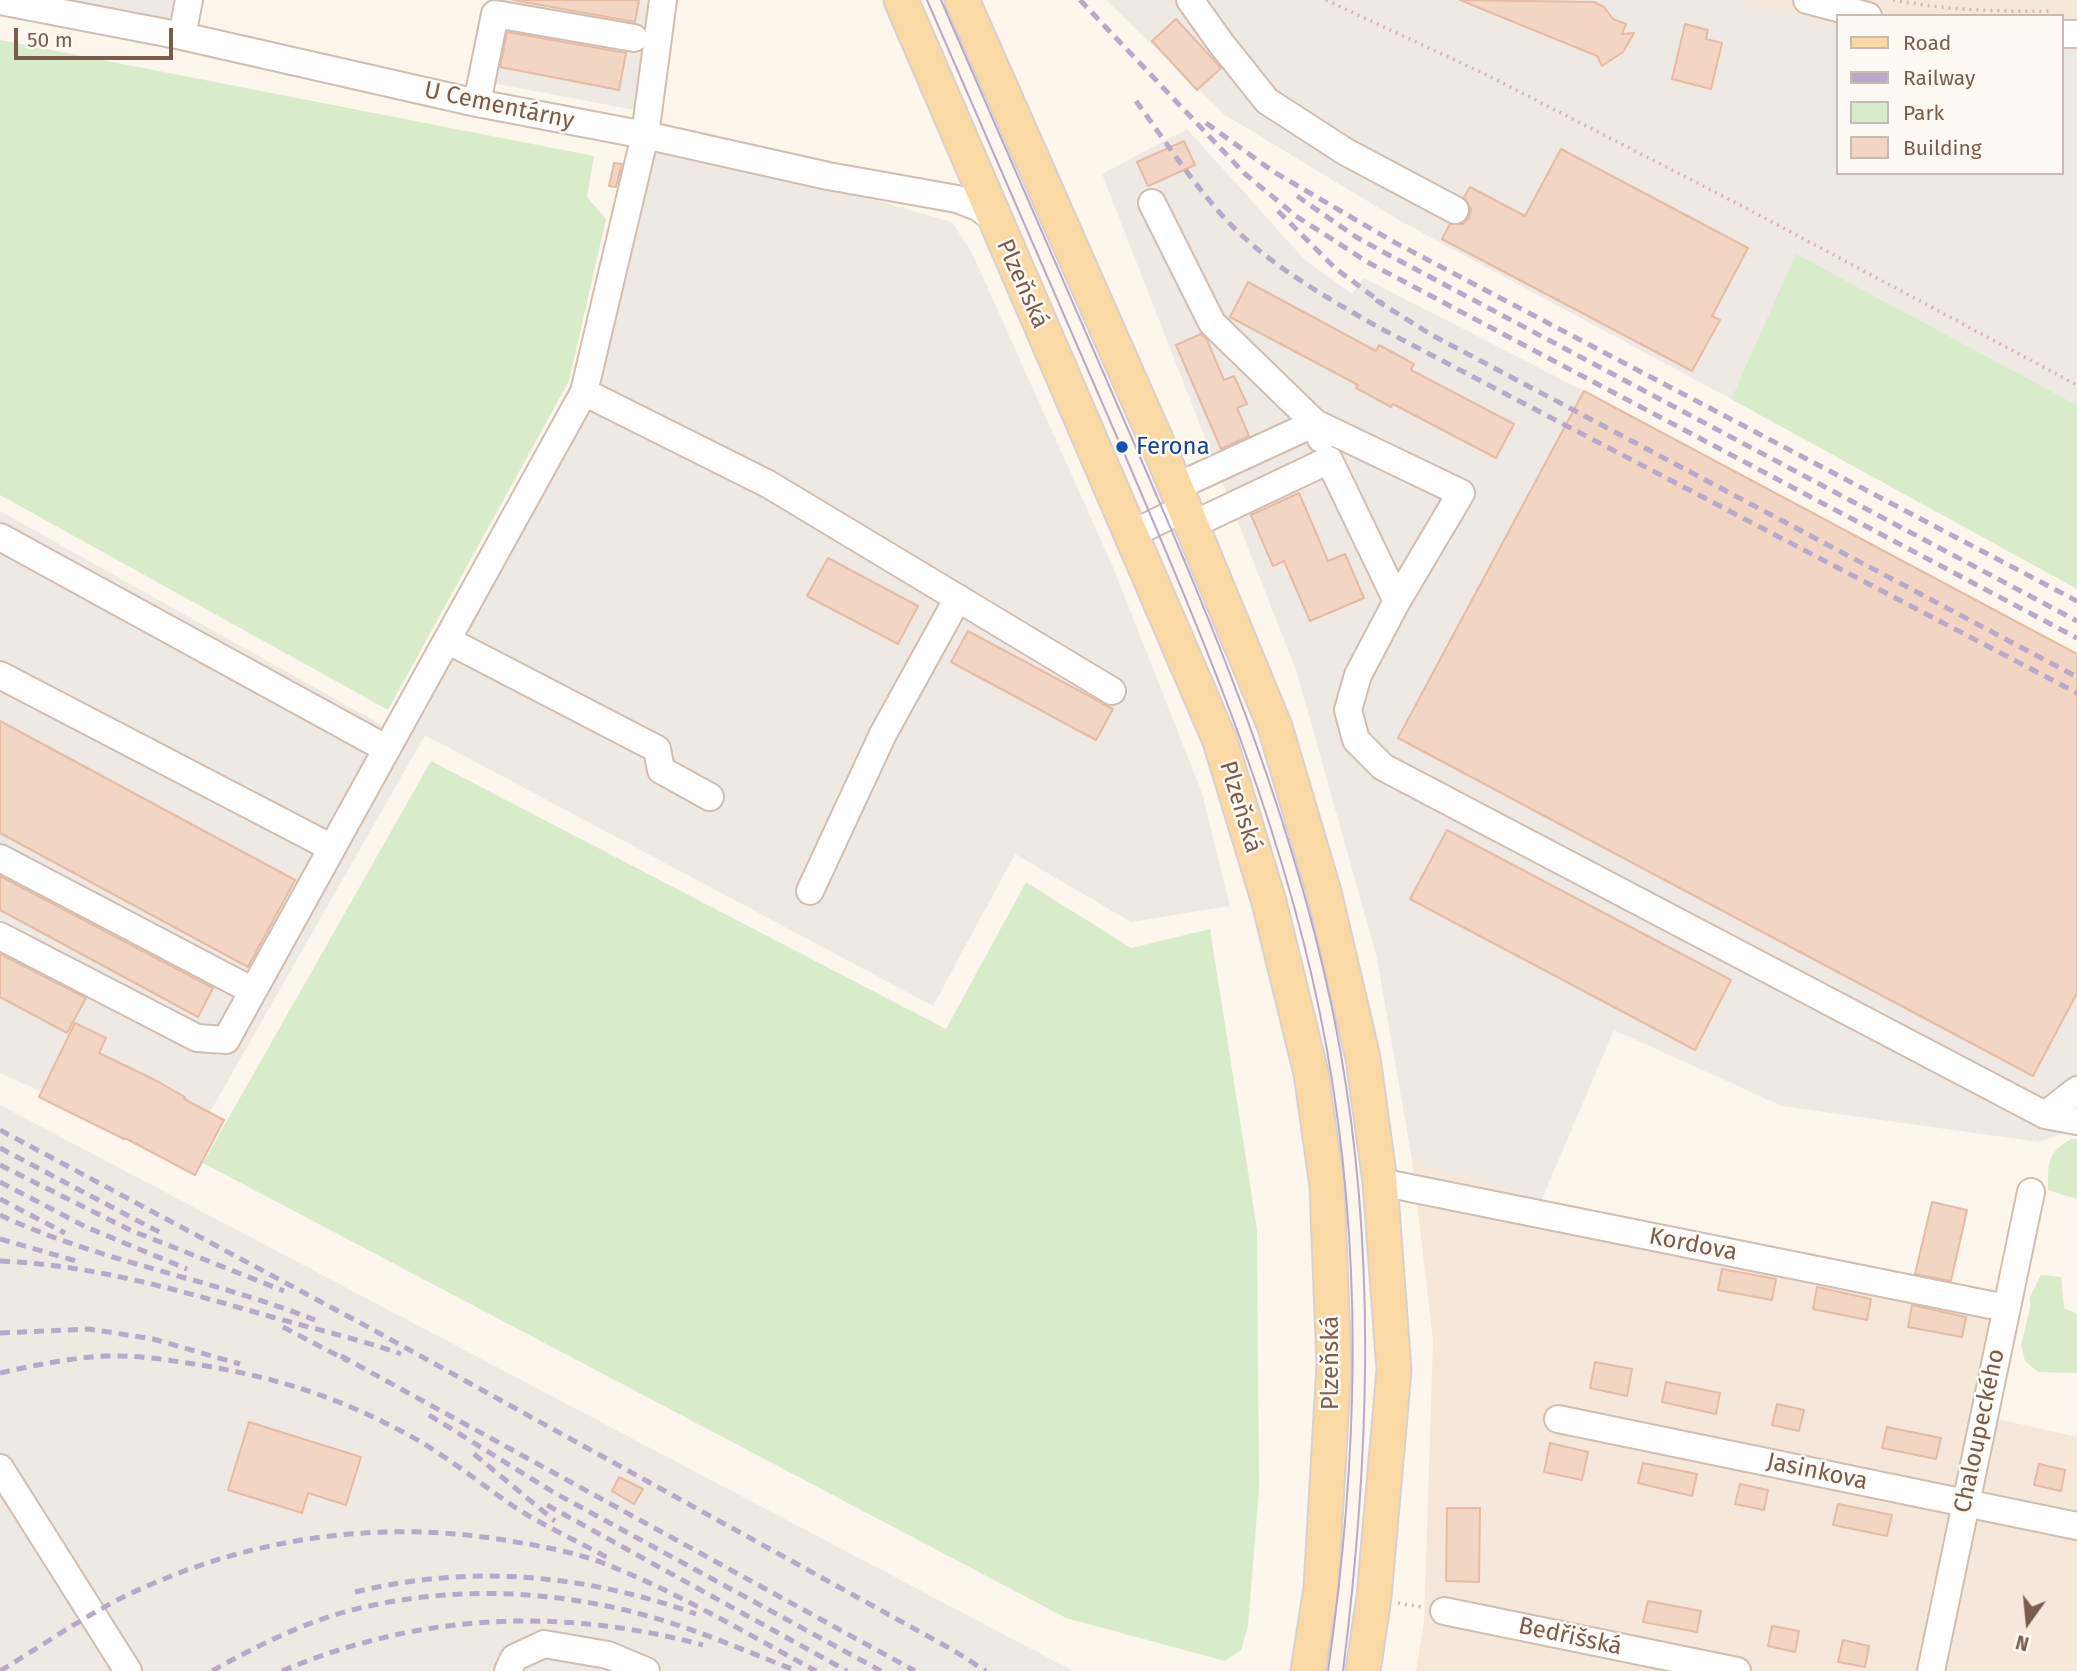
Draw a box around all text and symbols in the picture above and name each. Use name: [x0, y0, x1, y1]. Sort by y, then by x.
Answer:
scale bar: [18, 14, 177, 58]
legend: [1836, 14, 2063, 175]
text: 50 m: [27, 27, 73, 53]
text: Road: [1903, 30, 1951, 56]
text: Railway: [1903, 65, 1975, 91]
street label: U Cementárny: [421, 76, 577, 136]
text: Park: [1903, 100, 1944, 126]
text: Building: [1903, 135, 1982, 161]
street label: Plzeňská: [990, 235, 1054, 333]
place label: Ferona: [1136, 433, 1210, 461]
marker: Ferona: [1114, 439, 1130, 455]
street label: Plzeňská: [1212, 758, 1268, 856]
street label: Kordova: [1647, 1222, 1739, 1268]
street label: Plzeňská: [1317, 1316, 1345, 1410]
street label: Chaloupeckého: [1949, 1346, 2011, 1516]
street label: Jasinkova: [1764, 1447, 1870, 1497]
north arrow: [1993, 1587, 2063, 1657]
street label: Bedřišská: [1516, 1612, 1624, 1662]
text: N: [2013, 1630, 2032, 1656]

